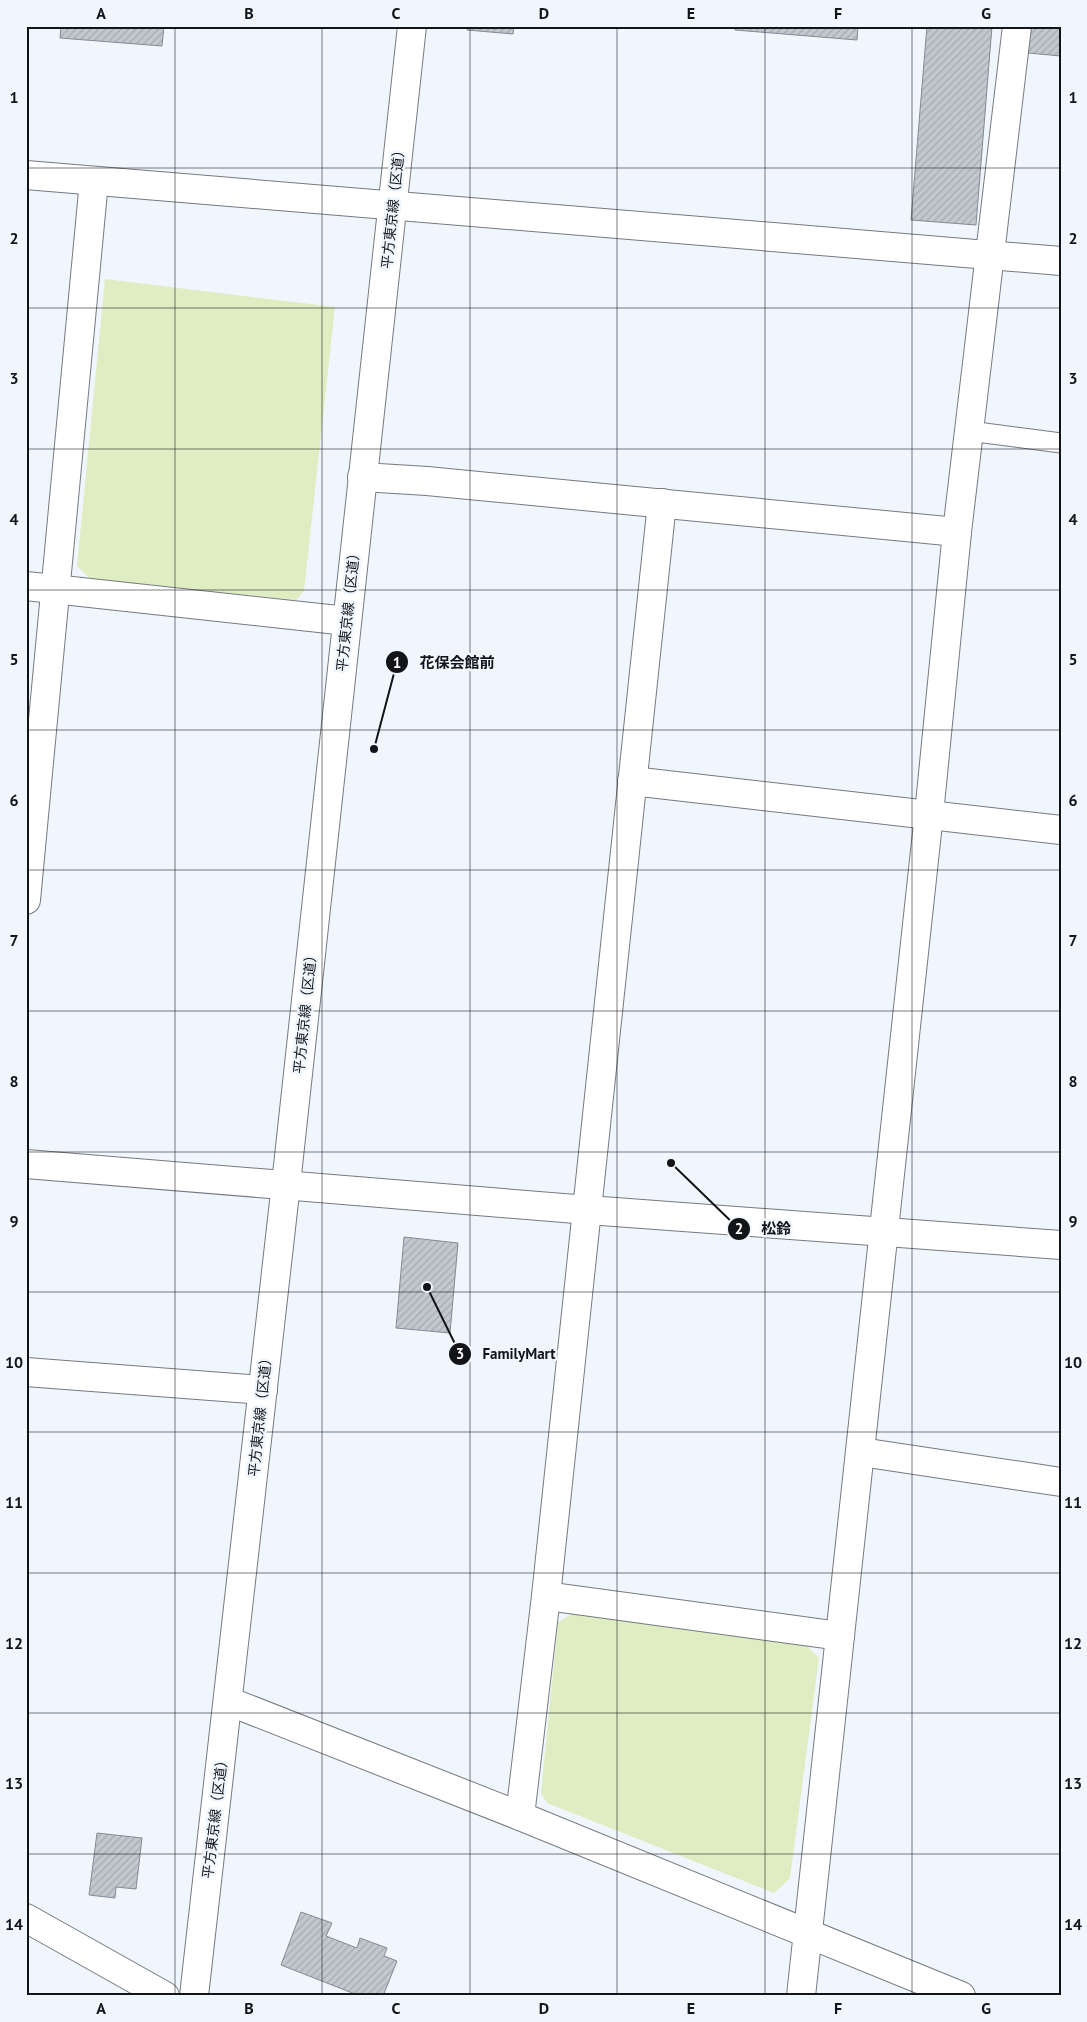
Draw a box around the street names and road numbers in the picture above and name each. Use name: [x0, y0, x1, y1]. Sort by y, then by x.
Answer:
street label: 平方東京線（区道）: [377, 142, 409, 270]
street label: 平方東京線（区道）: [332, 545, 364, 673]
street label: 平方東京線（区道）: [289, 947, 321, 1075]
street label: 平方東京線（区道）: [244, 1350, 276, 1478]
street label: 平方東京線（区道）: [198, 1752, 232, 1880]

